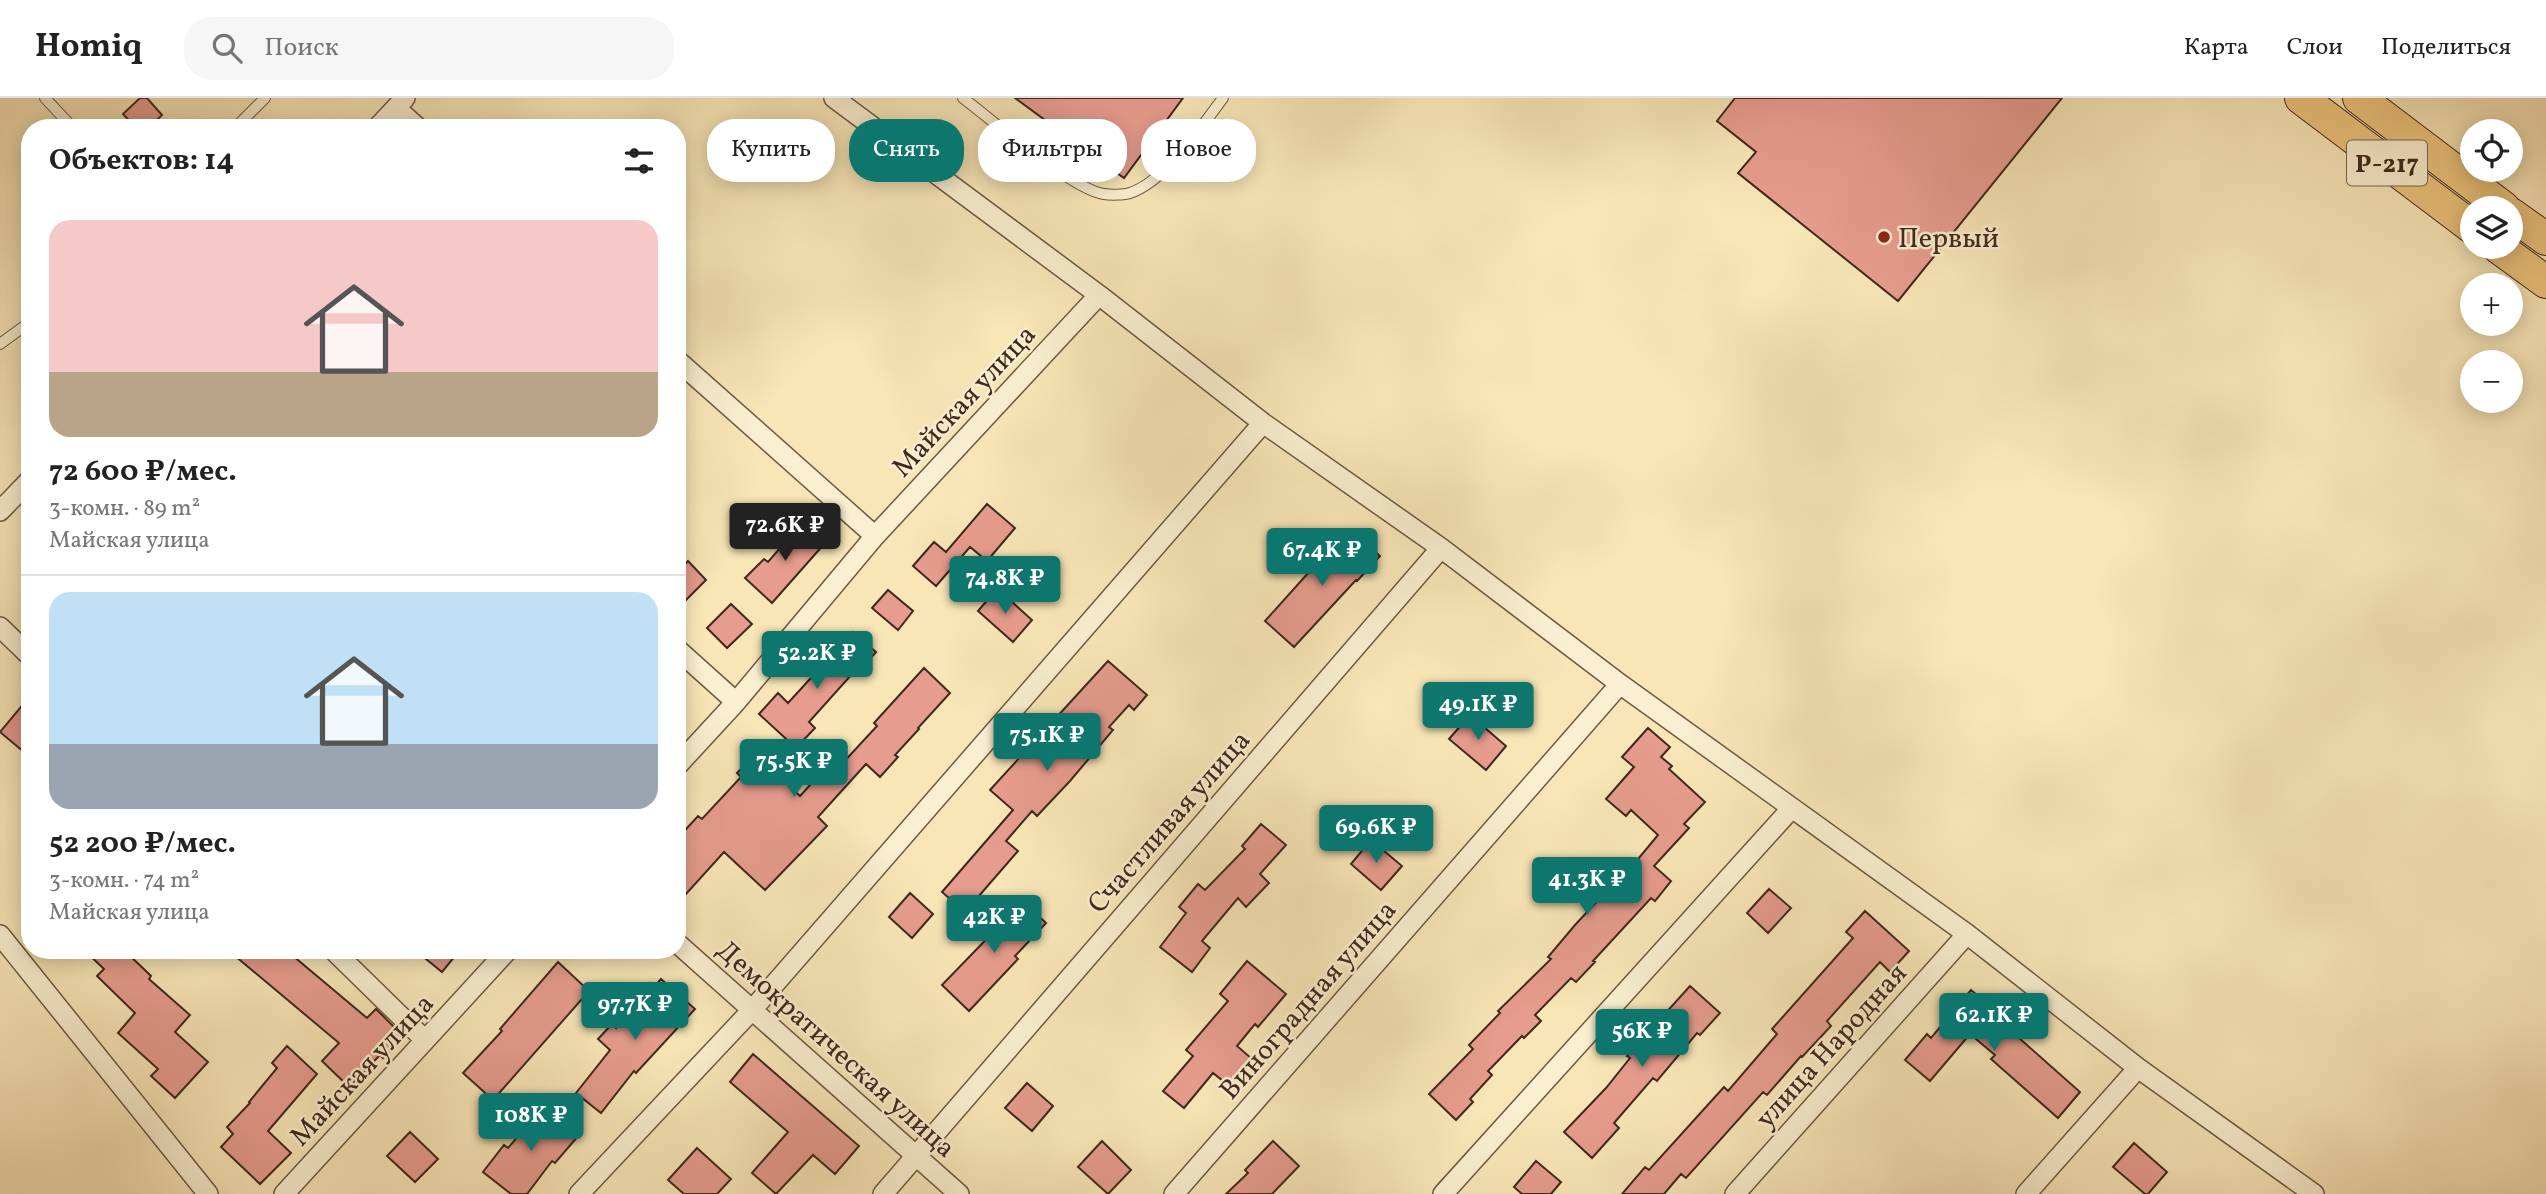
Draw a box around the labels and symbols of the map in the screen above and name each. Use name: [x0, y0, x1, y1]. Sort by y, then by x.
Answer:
road number: Р-217: [2347, 141, 2427, 186]
place label: Первый: [1898, 220, 1999, 259]
marker: Первый: [1876, 229, 1892, 245]
street label: Майская улица: [884, 317, 1046, 487]
pin: 72.6K ₽: [720, 504, 850, 563]
pin: 67.4K ₽: [1257, 528, 1387, 588]
pin: 74.8K ₽: [940, 556, 1070, 616]
pin: 52.2K ₽: [752, 632, 882, 691]
pin: 49.1K ₽: [1413, 682, 1543, 742]
pin: 75.1K ₽: [982, 714, 1112, 773]
street label: Счастливая улица: [1079, 723, 1260, 923]
pin: 75.5K ₽: [729, 740, 859, 799]
pin: 69.6K ₽: [1311, 806, 1441, 865]
pin: 41.3K ₽: [1522, 858, 1652, 917]
street label: Виноградная улица: [1211, 892, 1407, 1109]
pin: 42K ₽: [945, 896, 1043, 955]
street label: Демократическая улица: [707, 932, 963, 1168]
street label: улица Народная: [1747, 956, 1917, 1138]
pin: 97.7K ₽: [570, 982, 700, 1042]
street label: Майская улица: [282, 986, 444, 1156]
pin: 62.1K ₽: [1929, 993, 2059, 1053]
pin: 56K ₽: [1593, 1010, 1691, 1069]
pin: 108K ₽: [474, 1094, 588, 1153]

